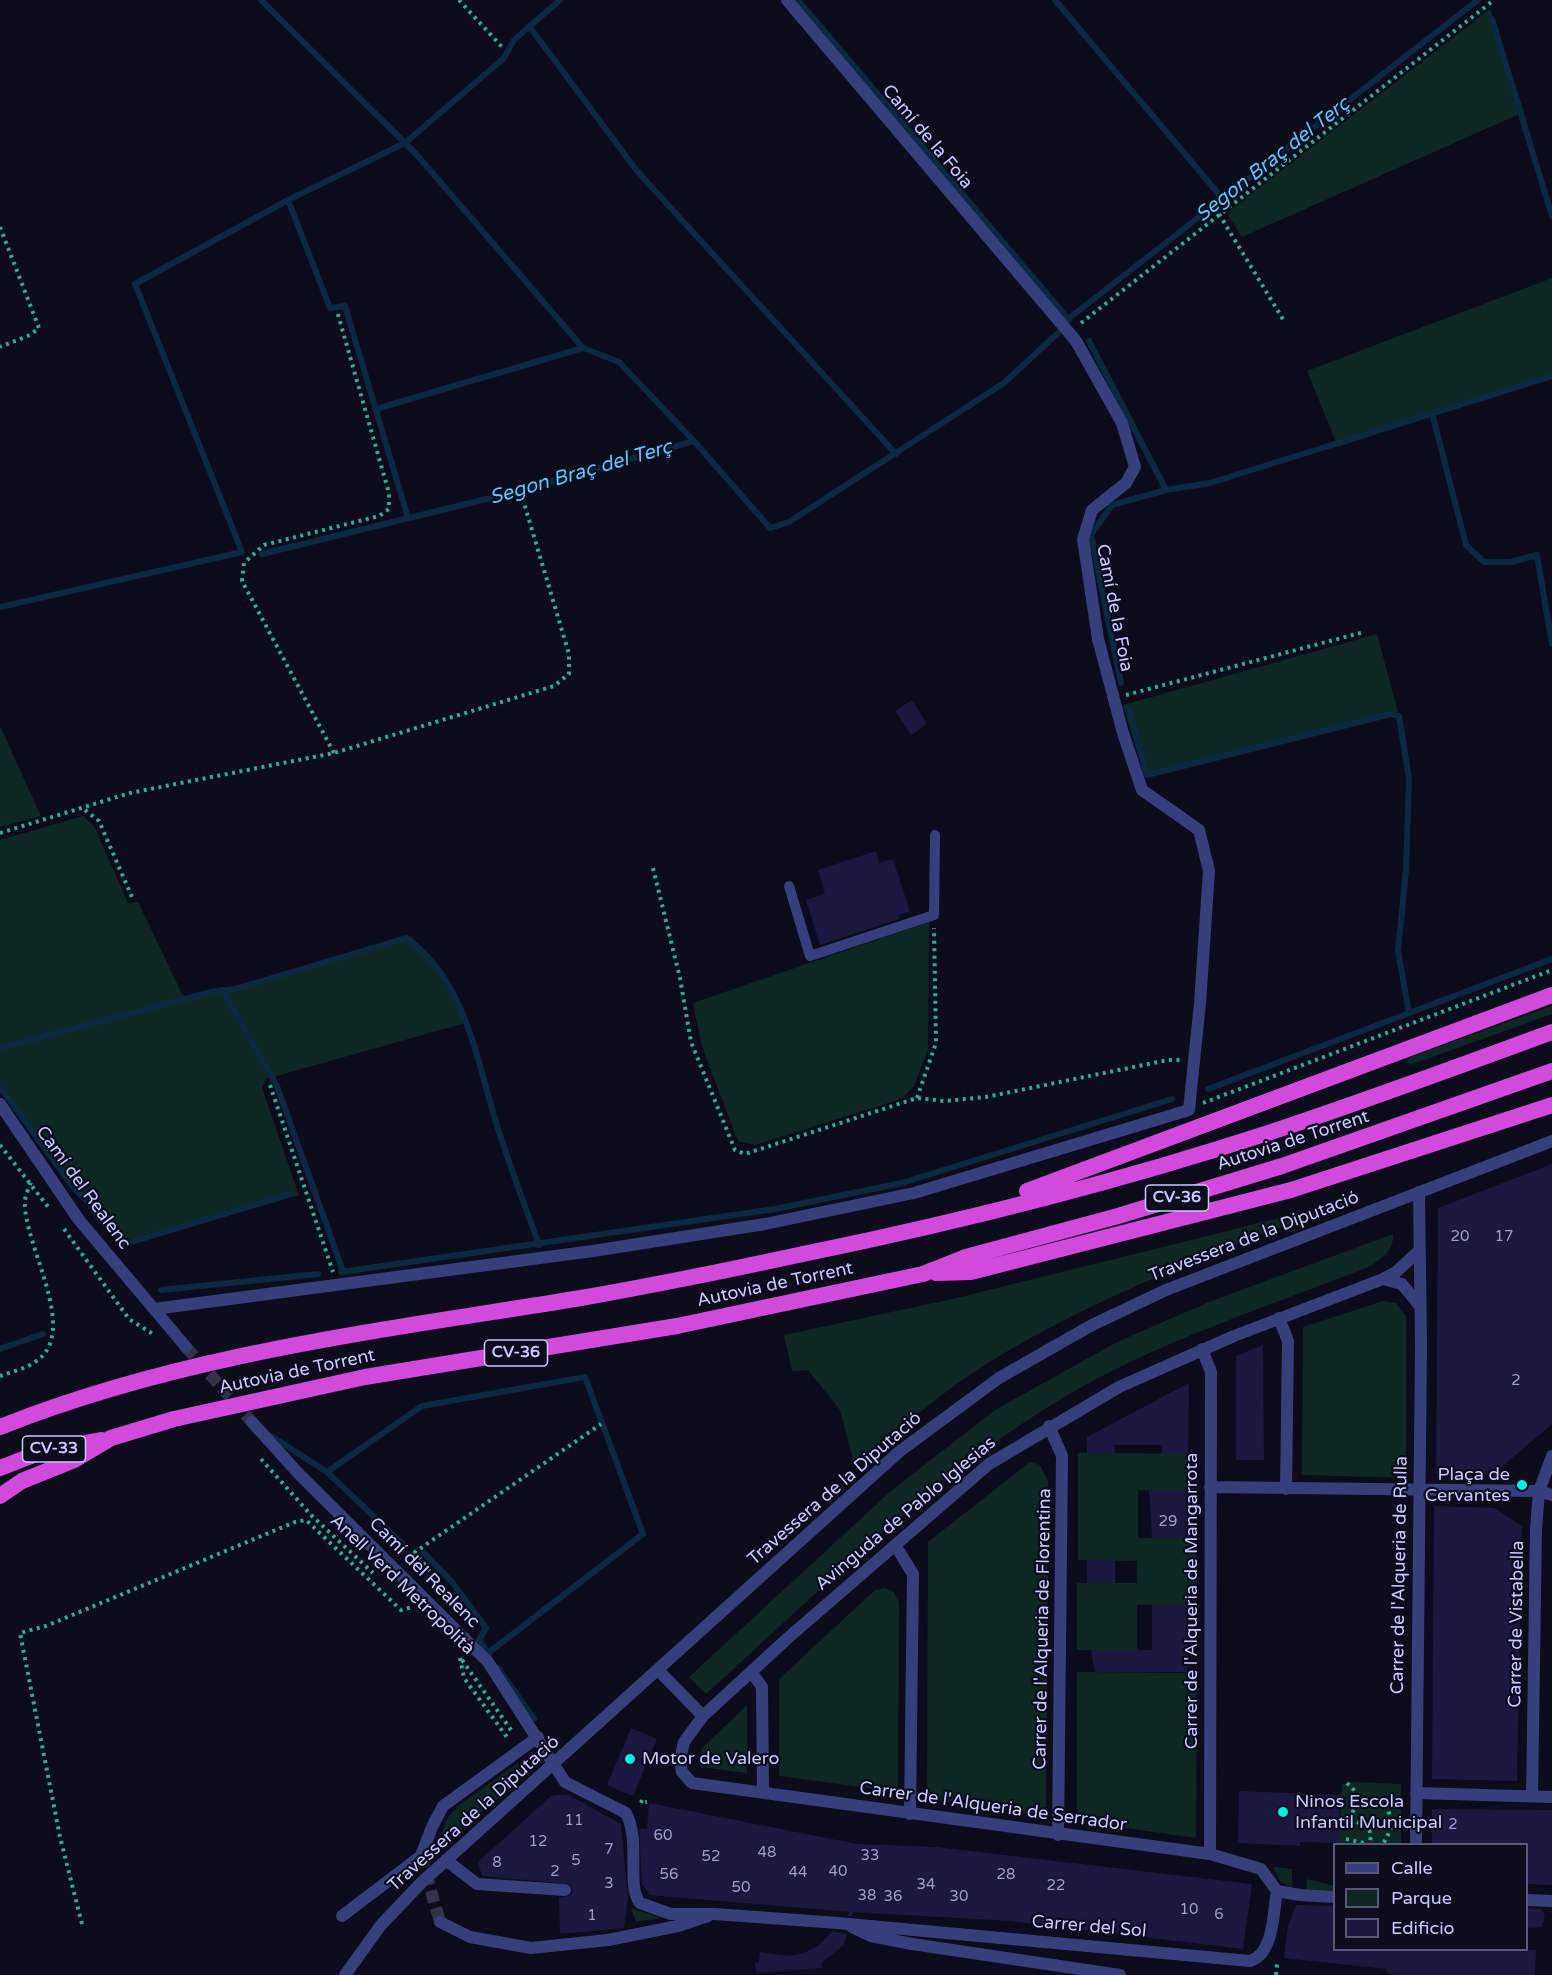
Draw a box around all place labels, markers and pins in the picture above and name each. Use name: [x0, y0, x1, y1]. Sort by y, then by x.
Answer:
place label: Plaça de Cervantes: [1425, 1464, 1510, 1506]
marker: Plaça de Cervantes: [1515, 1478, 1529, 1492]
place label: Motor de Valero: [642, 1748, 779, 1770]
marker: Motor de Valero: [623, 1752, 637, 1766]
place label: Ninos Escola Infantil Municipal: [1295, 1791, 1442, 1834]
marker: Ninos Escola Infantil Municipal: [1276, 1805, 1290, 1819]

